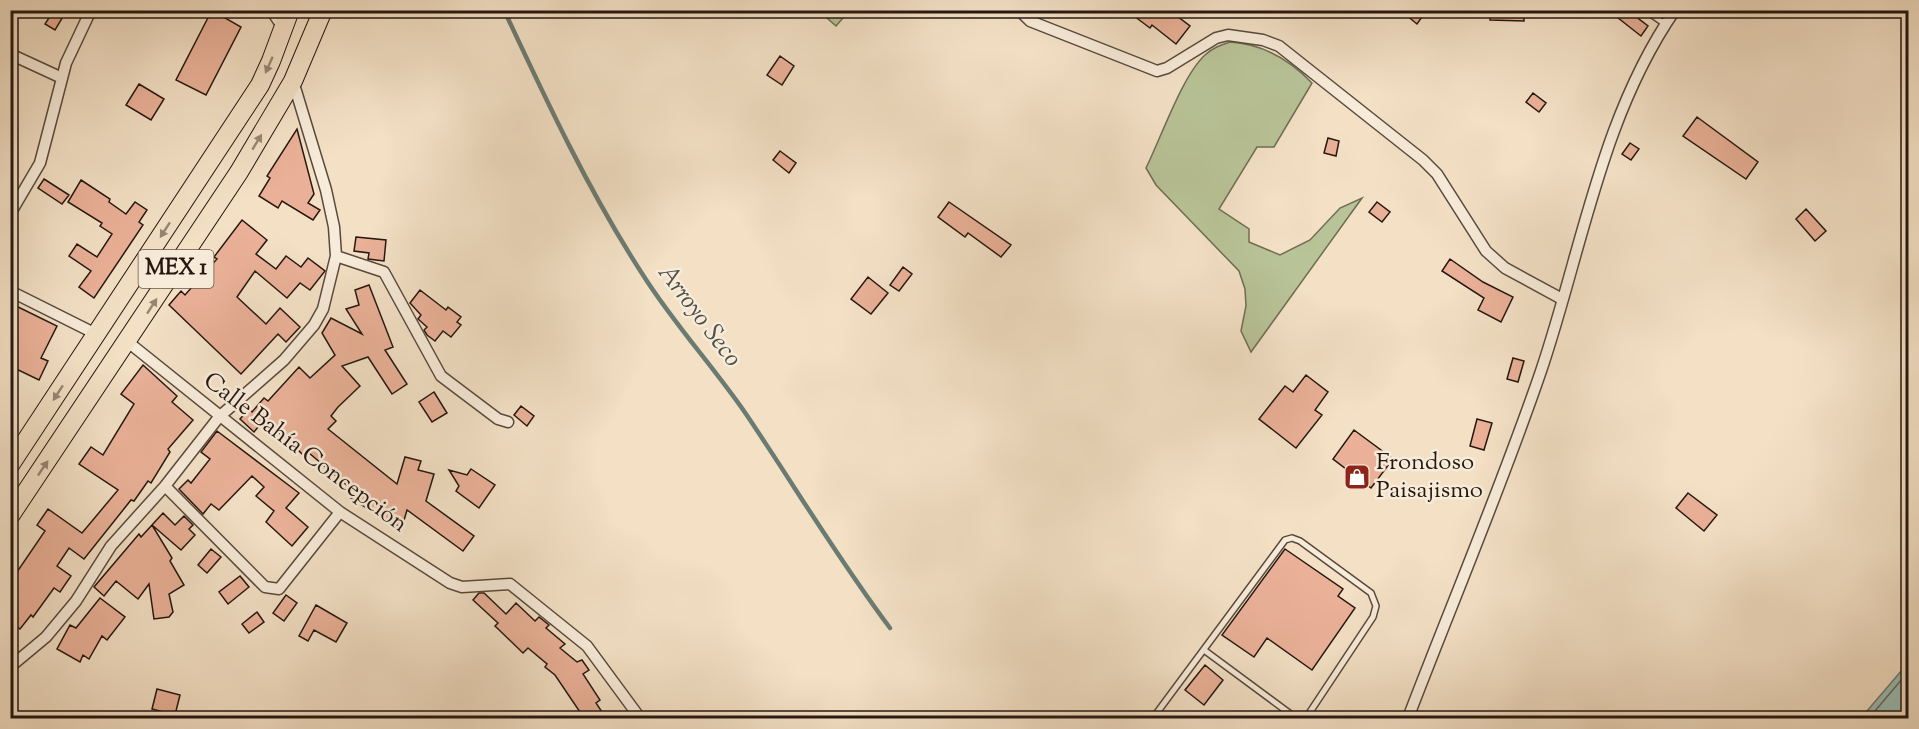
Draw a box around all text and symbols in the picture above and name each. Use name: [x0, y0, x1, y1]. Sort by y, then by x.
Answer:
one-way arrow: [264, 57, 274, 75]
one-way arrow: [252, 134, 263, 150]
one-way arrow: [159, 221, 170, 238]
road number: MEX 1: [138, 250, 213, 288]
water label: Arroyo Seco: [648, 257, 750, 375]
one-way arrow: [146, 298, 157, 314]
street label: Calle Bahía Concepción: [196, 365, 414, 541]
one-way arrow: [52, 384, 64, 400]
place label: Frondoso Paisajismo: [1376, 446, 1483, 508]
one-way arrow: [37, 460, 48, 476]
shop icon: Frondoso Paisajismo: [1342, 462, 1372, 492]

